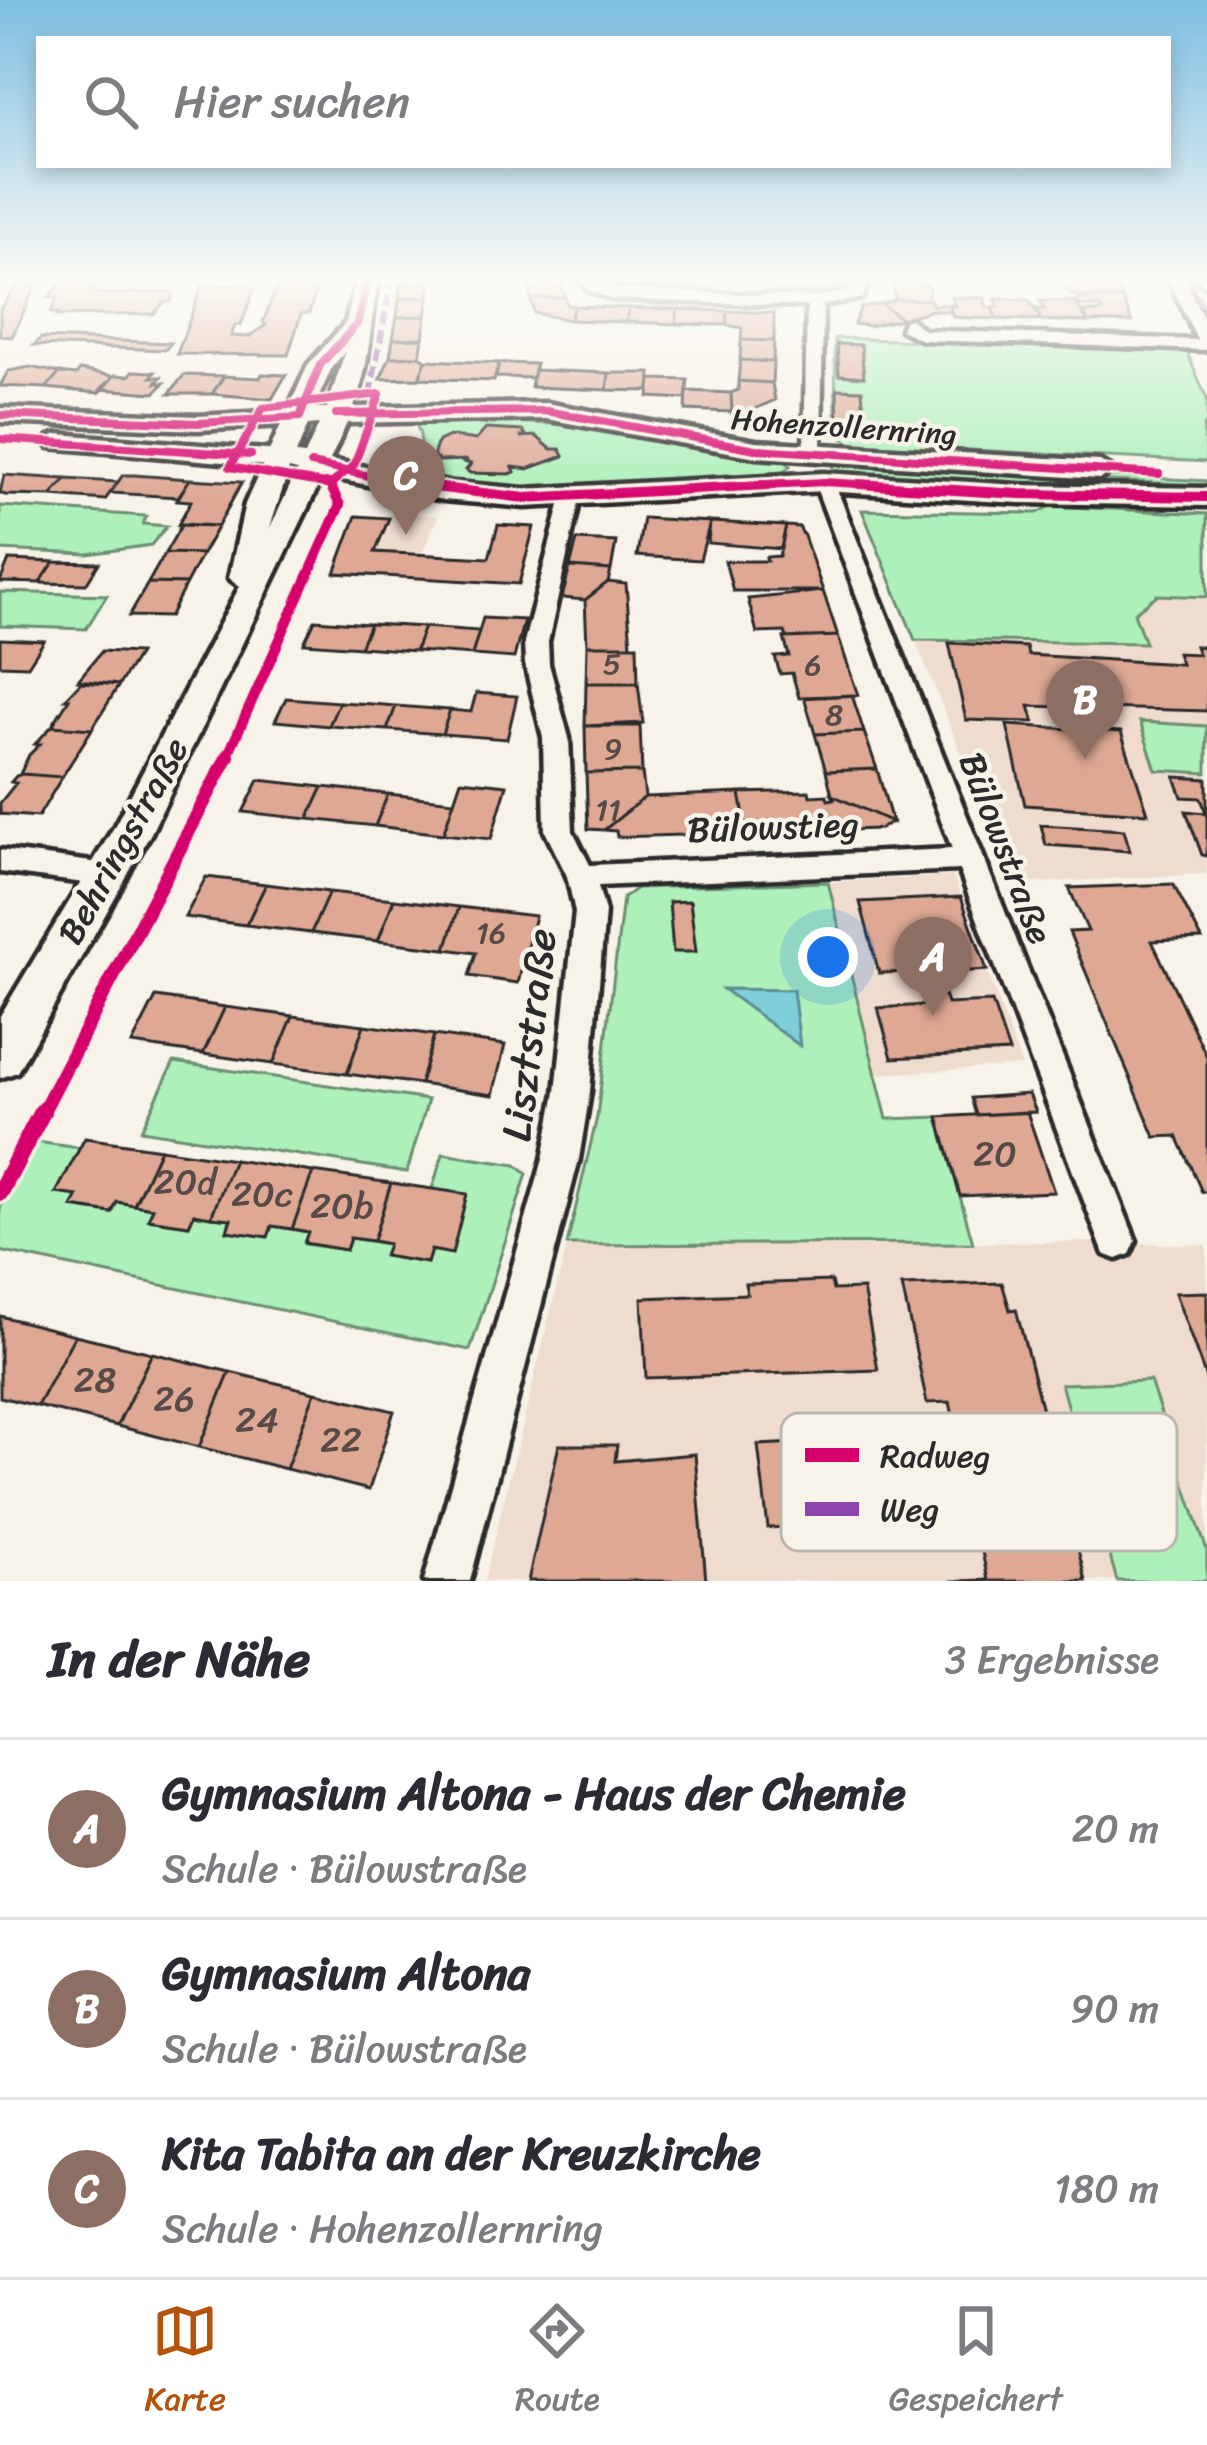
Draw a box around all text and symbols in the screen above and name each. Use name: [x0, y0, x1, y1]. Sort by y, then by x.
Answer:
search box: [36, 36, 1171, 168]
text: Hier suchen: [174, 62, 410, 142]
icon: search: [78, 69, 144, 135]
street label: Hohenzollernring: [729, 392, 959, 462]
pin: C: [367, 436, 445, 535]
house number: 5: [603, 637, 621, 691]
house number: 6: [804, 638, 822, 692]
pin: B: [1046, 660, 1124, 759]
house number: 8: [825, 688, 843, 742]
house number: 9: [604, 722, 622, 776]
street label: Behringstraße: [39, 725, 207, 957]
street label: Bülowstraße: [940, 743, 1072, 953]
house number: 11: [595, 783, 621, 837]
street label: Bülowstieg: [686, 792, 860, 862]
house number: 16: [476, 906, 506, 960]
pin: A: [894, 917, 972, 1016]
street label: Lisztstraße: [479, 924, 579, 1146]
your location: [798, 927, 858, 987]
house number: 20: [973, 1122, 1017, 1186]
house number: 20d: [154, 1150, 219, 1214]
house number: 20c: [231, 1162, 293, 1226]
house number: 20b: [310, 1174, 374, 1238]
house number: 28: [74, 1348, 116, 1412]
house number: 26: [153, 1367, 195, 1431]
house number: 24: [235, 1388, 279, 1452]
house number: 22: [320, 1408, 362, 1472]
legend: [781, 1413, 1177, 1551]
text: Radweg: [880, 1427, 990, 1485]
text: Weg: [880, 1481, 939, 1539]
text: In der Nähe: [48, 1614, 310, 1704]
text: 3 Ergebnisse: [945, 1625, 1159, 1694]
text: Gymnasium Altona - Haus der Chemie: [162, 1754, 906, 1834]
text: A: [74, 1794, 100, 1863]
text: 20 m: [1072, 1794, 1159, 1863]
text: Schule · Bülowstraße: [162, 1834, 527, 1903]
text: Gymnasium Altona: [162, 1934, 530, 2014]
text: B: [75, 1974, 99, 2043]
text: 90 m: [1070, 1974, 1159, 2043]
text: Schule · Bülowstraße: [162, 2014, 527, 2083]
text: Kita Tabita an der Kreuzkirche: [162, 2114, 761, 2194]
text: C: [75, 2154, 99, 2223]
text: 180 m: [1054, 2154, 1159, 2223]
text: Schule · Hohenzollernring: [162, 2194, 603, 2263]
tab: Karte: [144, 2298, 226, 2428]
tab: Route: [515, 2298, 600, 2428]
tab: Gespeichert: [889, 2298, 1062, 2428]

